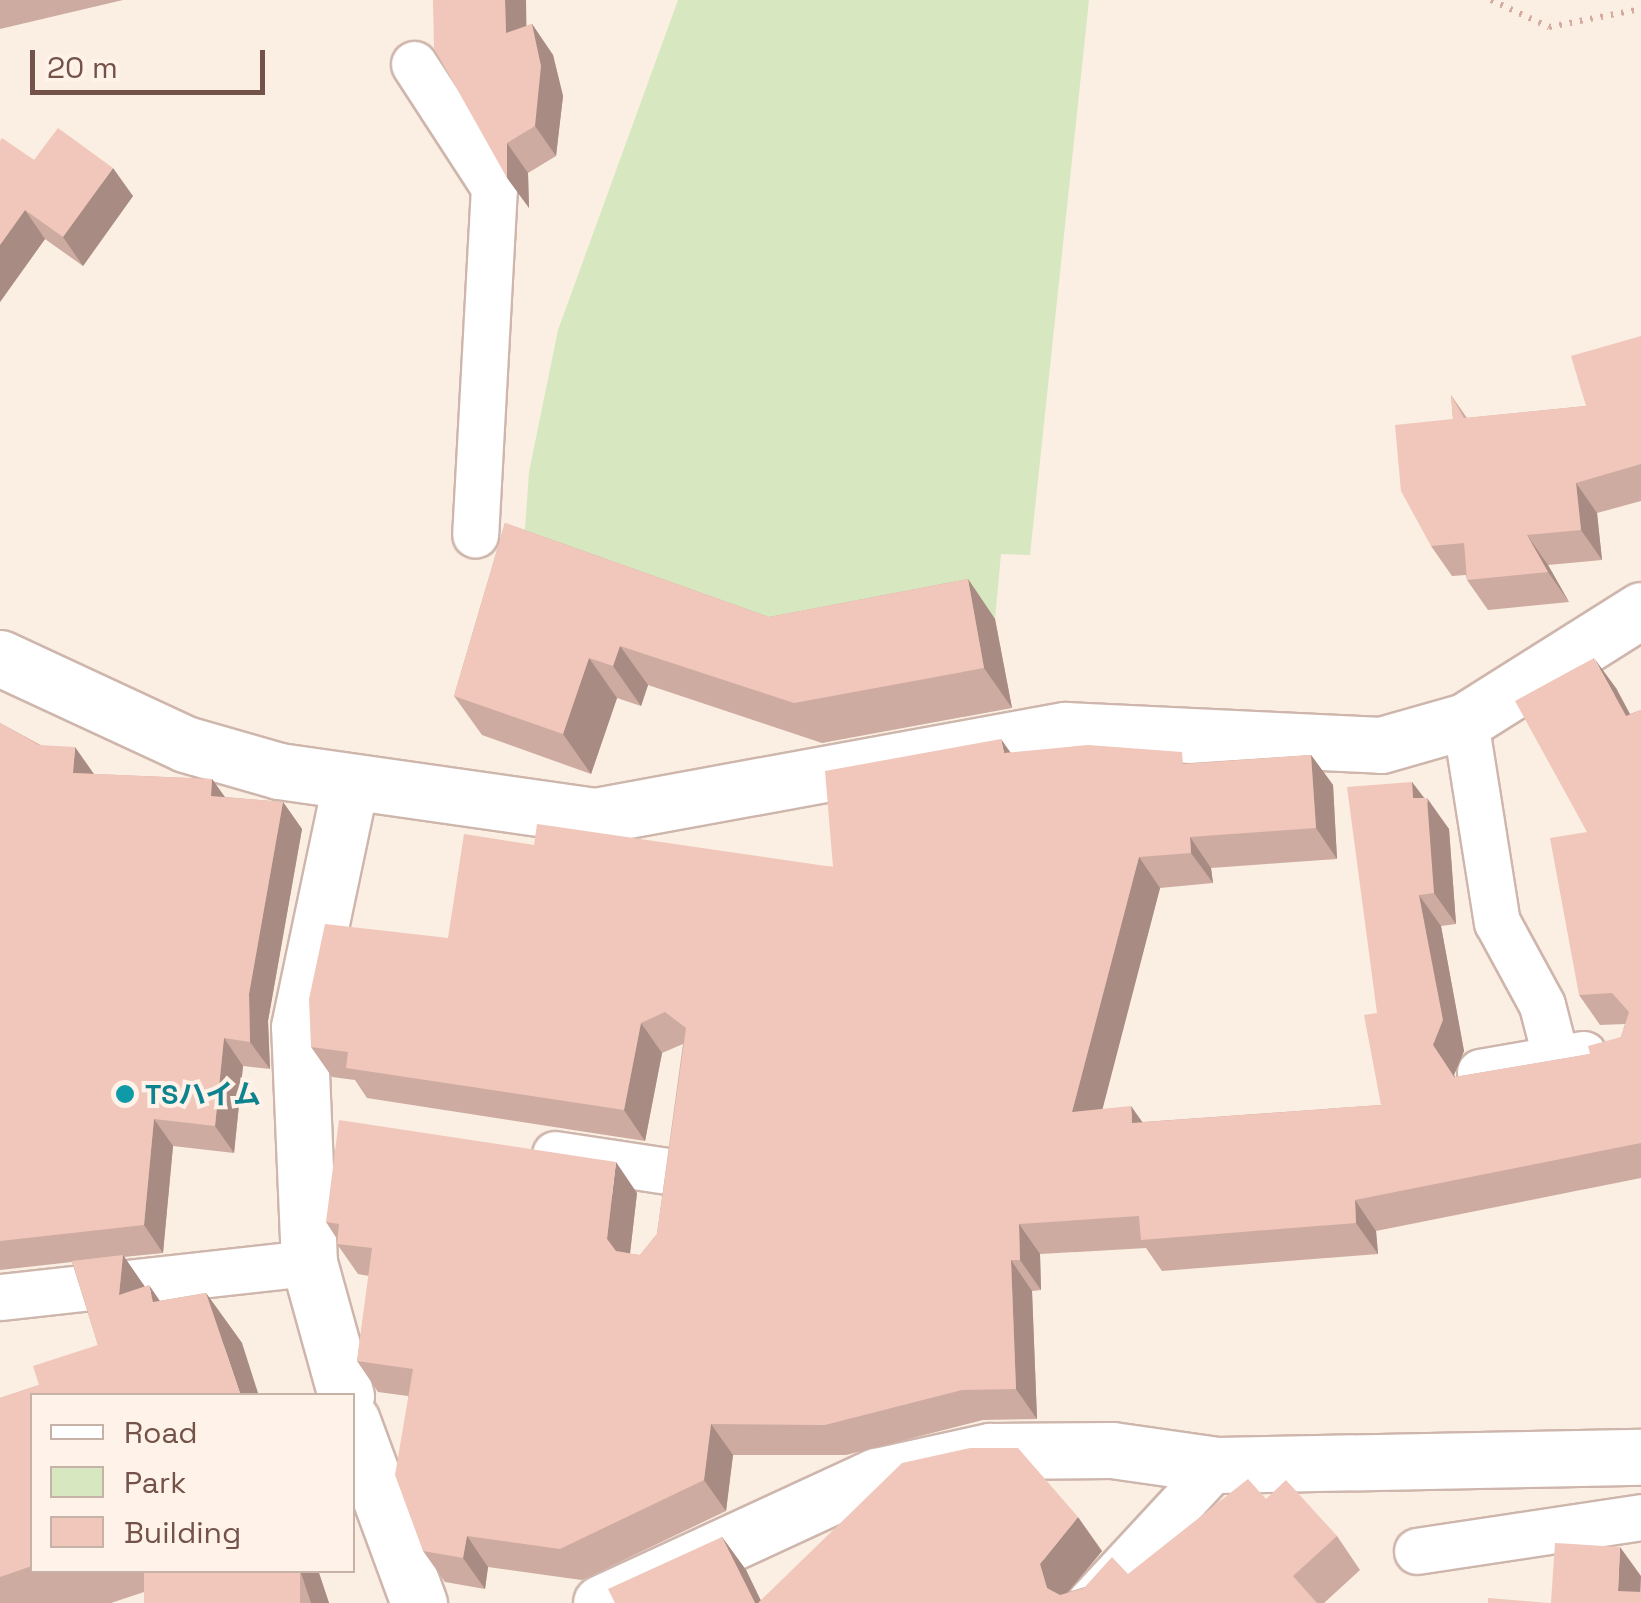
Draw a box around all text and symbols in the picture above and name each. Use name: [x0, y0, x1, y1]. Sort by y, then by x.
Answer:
scale bar: [35, 30, 270, 92]
text: 20 m: [47, 48, 118, 87]
place label: TSハイム: [145, 1077, 262, 1111]
marker: TSハイム: [114, 1083, 136, 1105]
legend: [30, 1393, 355, 1573]
text: Road: [124, 1413, 198, 1452]
text: Park: [124, 1463, 186, 1502]
text: Building: [124, 1513, 241, 1552]

